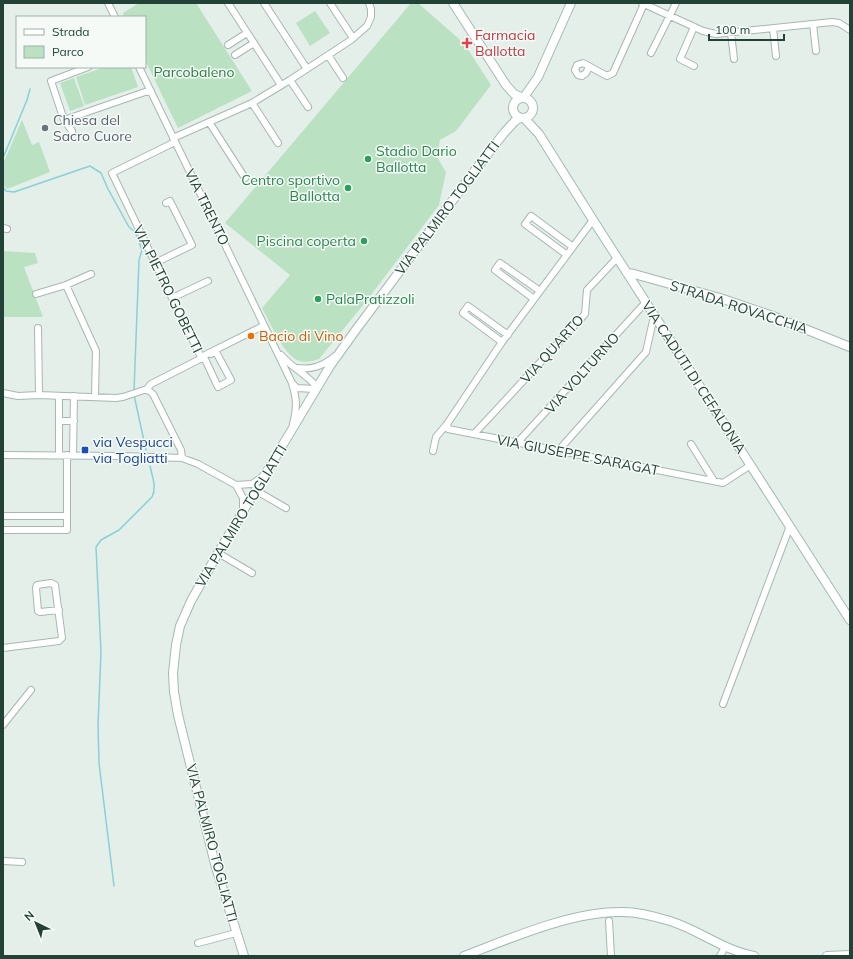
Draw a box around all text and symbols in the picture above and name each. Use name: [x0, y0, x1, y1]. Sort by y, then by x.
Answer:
legend: [16, 16, 146, 68]
scale bar: [709, 16, 784, 42]
text: 100 m: [715, 22, 750, 37]
text: Strada: [52, 24, 90, 39]
place label: Farmacia Ballotta: [475, 26, 535, 60]
marker: Farmacia Ballotta: [462, 38, 472, 48]
text: Parco: [52, 44, 84, 59]
park label: Parcobaleno: [154, 63, 234, 81]
place label: Chiesa del Sacro Cuore: [53, 111, 132, 145]
marker: Chiesa del Sacro Cuore: [40, 123, 50, 133]
street label: VIA PALMIRO TOGLIATTI: [391, 137, 503, 279]
place label: Stadio Dario Ballotta: [376, 142, 457, 176]
marker: Stadio Dario Ballotta: [363, 154, 373, 164]
street label: VIA TRENTO: [181, 166, 233, 248]
place label: Centro sportivo Ballotta: [241, 171, 340, 205]
marker: Centro sportivo Ballotta: [343, 183, 353, 193]
street label: VIA PIETRO GOBETTI: [129, 222, 207, 356]
place label: Piscina coperta: [257, 232, 356, 250]
marker: Piscina coperta: [359, 236, 369, 246]
street label: STRADA ROVACCHIA: [668, 276, 811, 338]
place label: PalaPratizzoli: [326, 290, 415, 308]
marker: PalaPratizzoli: [313, 294, 323, 304]
street label: VIA CADUTI DI CEFALONIA: [638, 297, 751, 457]
street label: VIA QUARTO: [516, 311, 588, 387]
place label: Bacio di Vino: [259, 327, 344, 345]
street label: VIA VOLTURNO: [541, 329, 623, 417]
marker: Bacio di Vino: [246, 331, 256, 341]
street label: VIA GIUSEPPE SARAGAT: [495, 430, 661, 480]
place label: via Vespucci via Togliatti: [93, 433, 173, 467]
street label: VIA PALMIRO TOGLIATTI: [191, 441, 291, 591]
marker: via Vespucci via Togliatti: [80, 445, 90, 455]
street label: VIA PALMIRO TOGLIATTI: [182, 762, 242, 924]
north arrow: [16, 903, 56, 943]
text: N: [21, 908, 37, 924]

